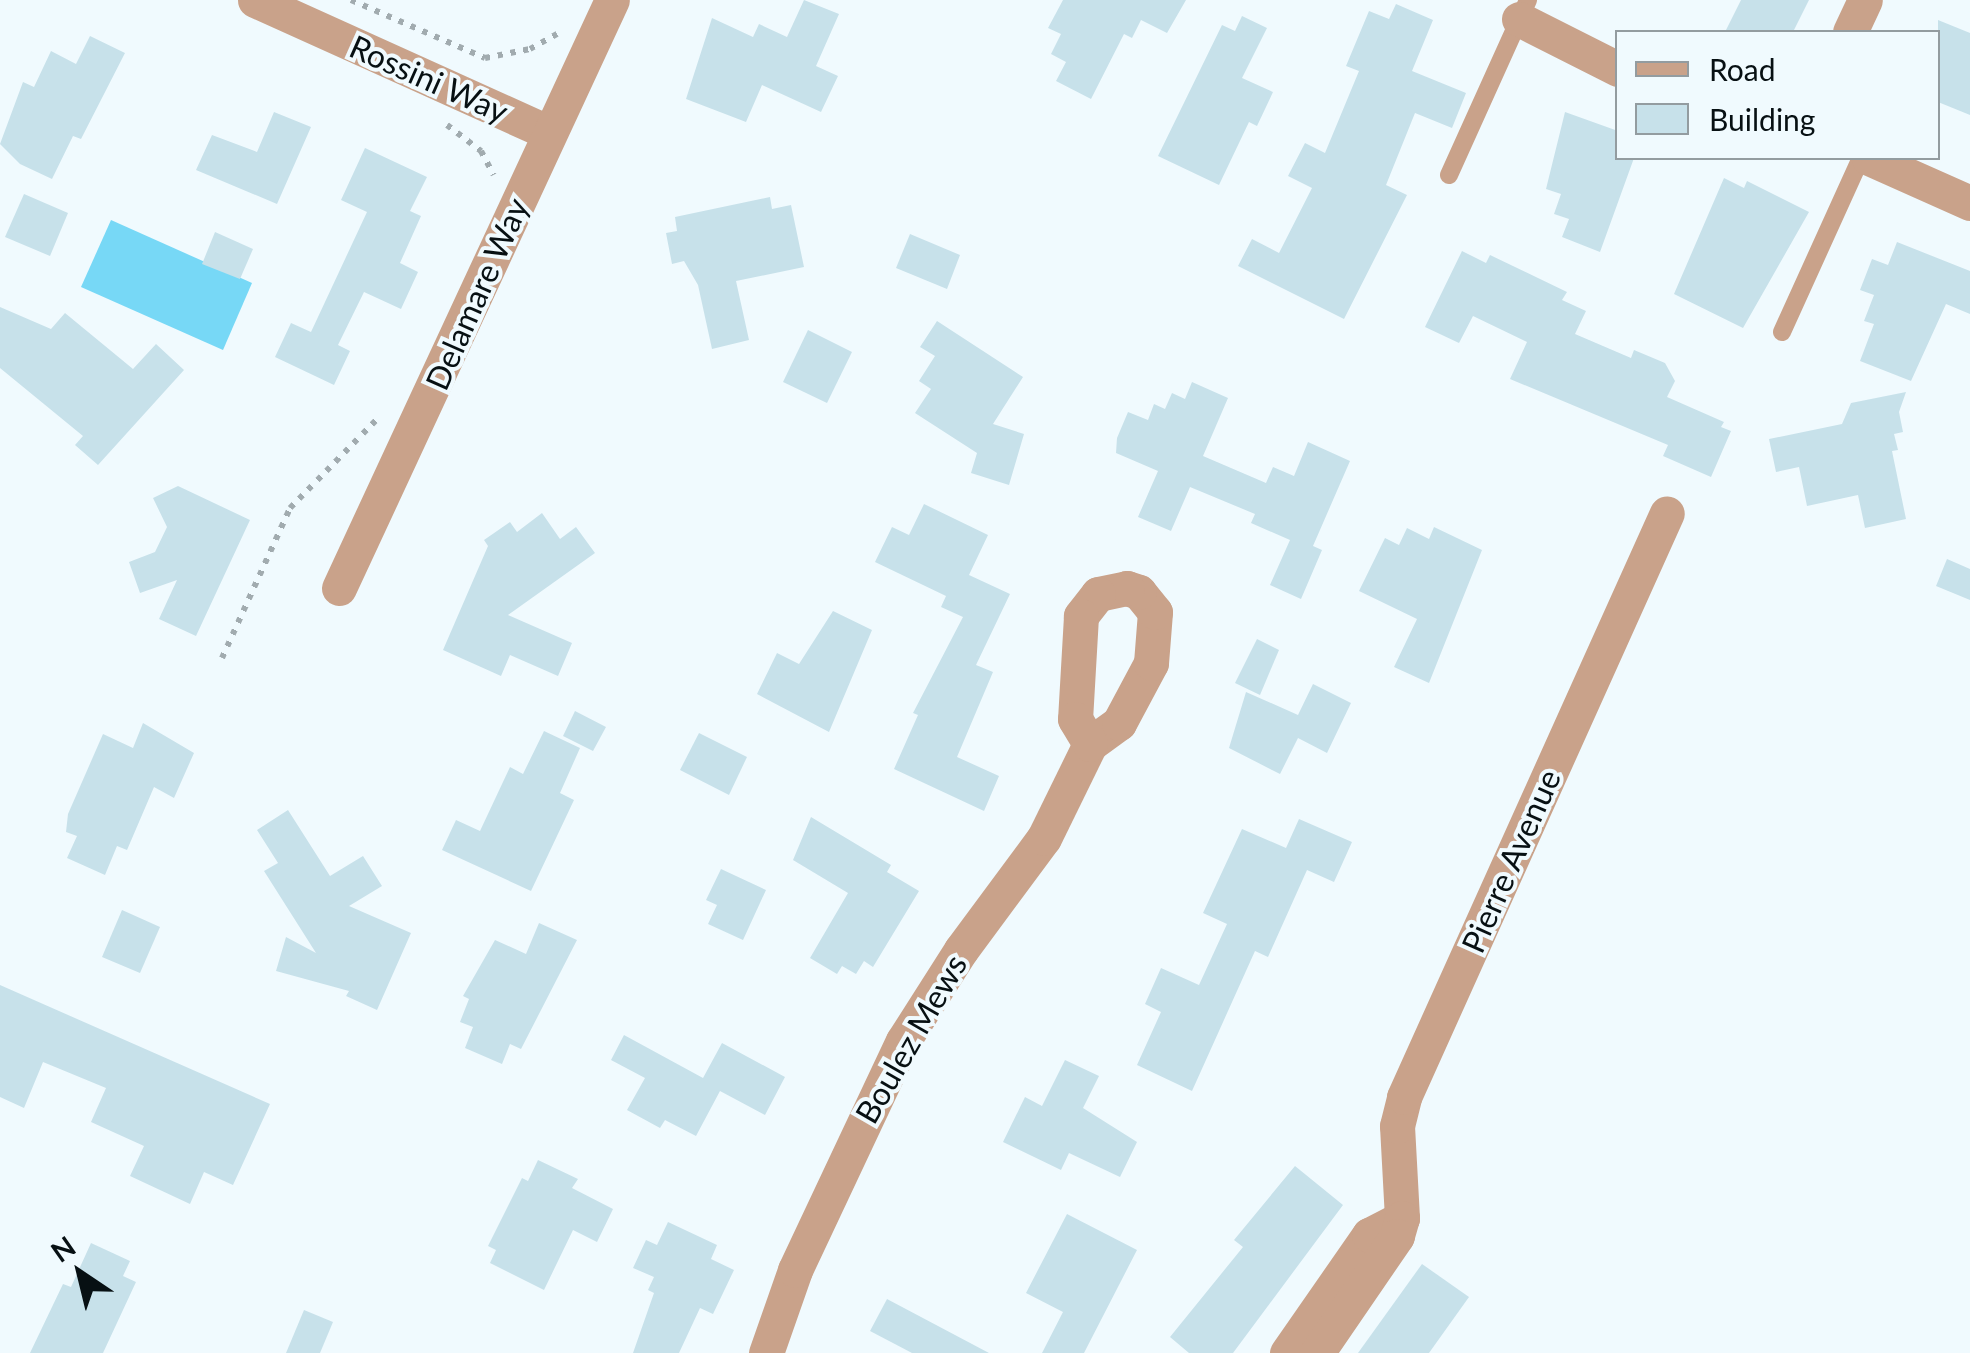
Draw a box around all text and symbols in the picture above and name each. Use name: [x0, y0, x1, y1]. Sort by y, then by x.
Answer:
street label: Rossini Way: [344, 27, 514, 131]
legend: [1615, 30, 1940, 160]
text: Road: [1709, 51, 1776, 87]
text: Building: [1709, 101, 1815, 137]
street label: Delamare Way: [418, 192, 536, 396]
street label: Pierre Avenue: [1453, 763, 1569, 959]
street label: Boulez Mews: [847, 948, 975, 1130]
north arrow: [30, 1223, 130, 1323]
text: N: [44, 1228, 81, 1269]

